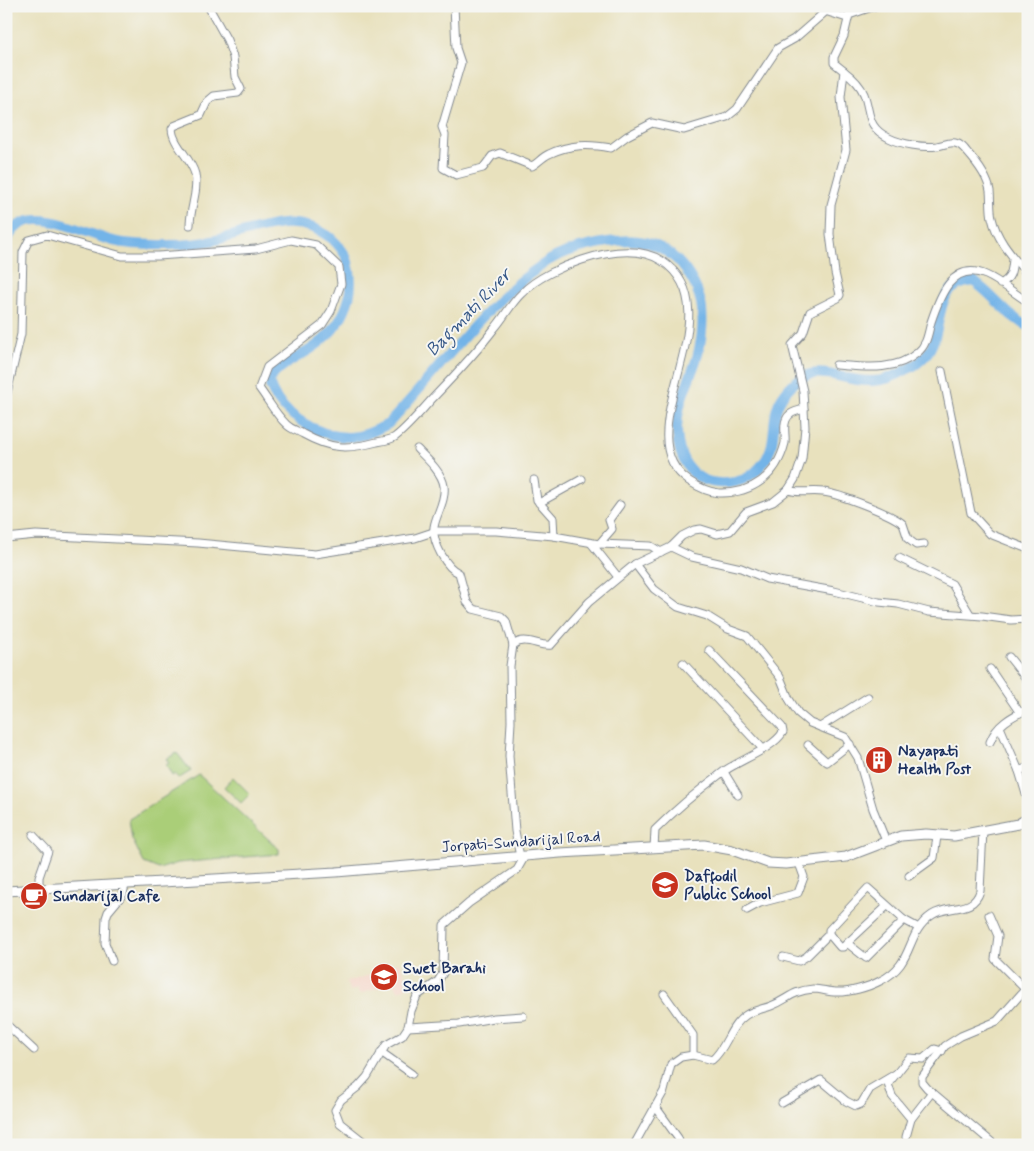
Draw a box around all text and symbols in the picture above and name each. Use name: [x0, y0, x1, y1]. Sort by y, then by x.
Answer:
water label: Bagmati River: [421, 262, 520, 363]
place label: Nayapati Health Post: [898, 741, 972, 780]
building icon: Nayapati Health Post: [864, 745, 894, 775]
street label: Jorpati-Sundarijal Road: [441, 826, 601, 858]
place label: Daffodil Public School: [684, 866, 772, 905]
school or university icon: Daffodil Public School: [650, 870, 680, 900]
cafe icon: Sundarijal Cafe: [19, 881, 49, 911]
place label: Sundarijal Cafe: [53, 886, 160, 907]
place label: Swet Barahi School: [403, 958, 486, 997]
school or university icon: Swet Barahi School: [369, 962, 399, 992]

